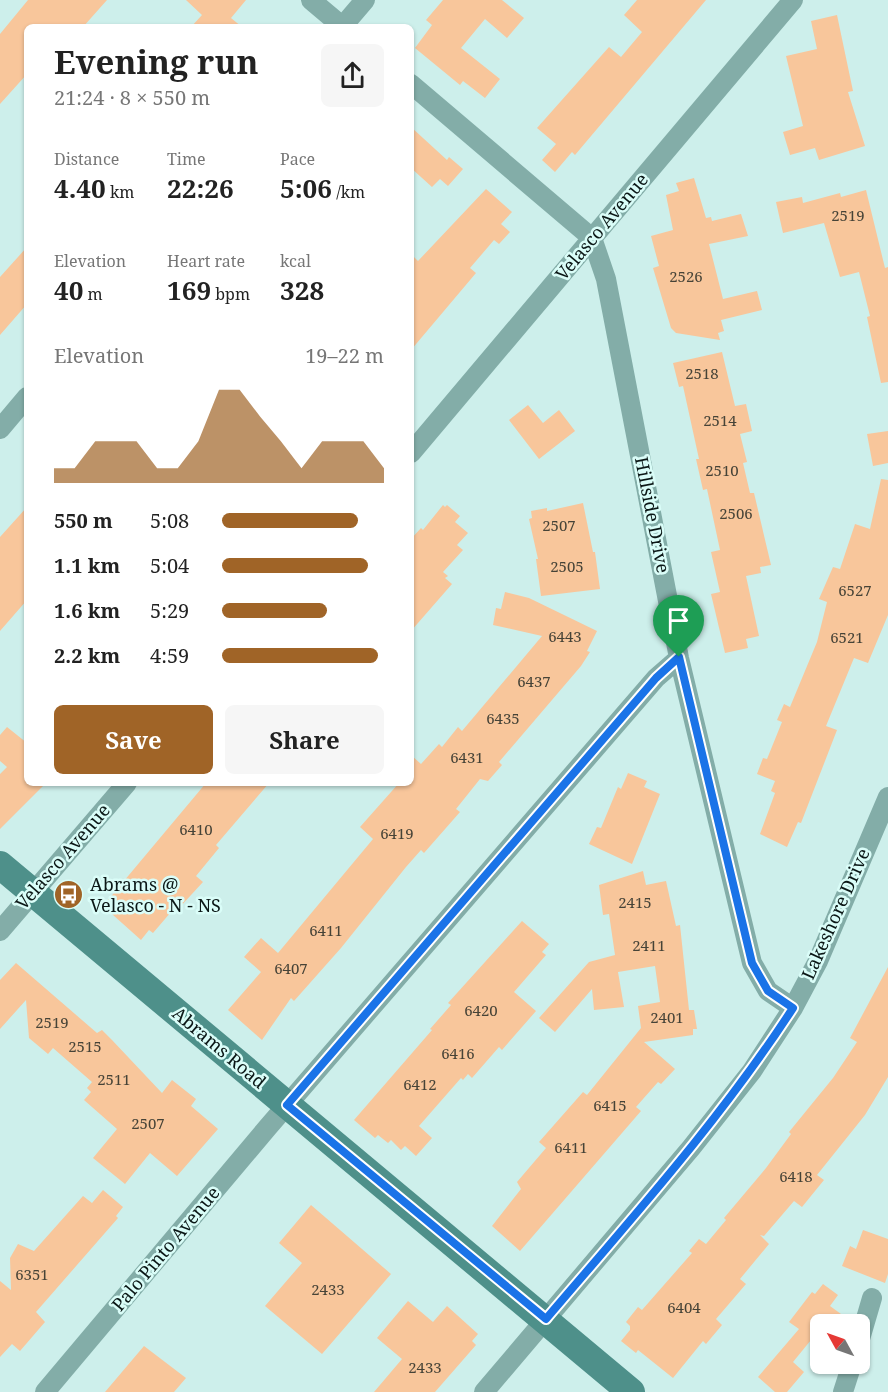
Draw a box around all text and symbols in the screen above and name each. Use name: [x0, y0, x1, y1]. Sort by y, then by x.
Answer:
text: Evening run: [54, 39, 258, 84]
button: share: [321, 44, 384, 107]
text: 21:24 · 8 × 550 m: [54, 84, 210, 111]
text: Distance: [54, 148, 119, 170]
text: Time: [167, 148, 206, 170]
text: Pace: [280, 148, 315, 170]
street label: Velasco Avenue: [549, 168, 653, 285]
text: 4.40: [54, 170, 106, 206]
text: 22:26: [167, 170, 234, 206]
text: 5:06: [280, 170, 332, 206]
text: km: [106, 181, 134, 203]
text: /km: [332, 181, 365, 203]
house number: 2519: [831, 205, 865, 225]
text: Elevation: [54, 250, 126, 272]
text: Heart rate: [167, 250, 245, 272]
text: kcal: [280, 250, 311, 272]
house number: 2526: [669, 266, 703, 286]
text: 40: [54, 272, 83, 308]
text: 169: [167, 272, 211, 308]
text: 328: [280, 272, 324, 308]
text: m: [83, 283, 103, 305]
text: bpm: [211, 283, 250, 305]
text: Elevation: [54, 342, 144, 369]
text: 19–22 m: [305, 342, 384, 369]
house number: 2518: [685, 363, 719, 383]
house number: 2514: [703, 410, 737, 430]
street label: Hillside Drive: [630, 455, 676, 575]
house number: 2510: [705, 460, 739, 480]
house number: 2506: [719, 503, 753, 523]
text: 550 m: [54, 507, 113, 534]
text: 5:08: [150, 507, 189, 534]
house number: 2507: [542, 515, 576, 535]
text: 1.1 km: [54, 552, 120, 579]
text: 5:04: [150, 552, 189, 579]
house number: 2505: [550, 556, 584, 576]
house number: 6527: [838, 580, 872, 600]
pin: [653, 595, 704, 657]
text: 1.6 km: [54, 597, 120, 624]
text: 5:29: [150, 597, 189, 624]
icon: arrive: [662, 604, 695, 637]
house number: 6443: [548, 626, 582, 646]
house number: 6521: [830, 627, 864, 647]
text: 2.2 km: [54, 642, 120, 669]
text: 4:59: [150, 642, 189, 669]
house number: 6437: [517, 671, 551, 691]
button: Save: [54, 705, 213, 774]
button: Share: [225, 705, 384, 774]
house number: 6435: [486, 708, 520, 728]
house number: 6431: [450, 747, 484, 767]
street label: Velasco Avenue: [10, 798, 115, 914]
house number: 6410: [179, 819, 213, 839]
house number: 6419: [380, 823, 414, 843]
street label: Lakeshore Drive: [795, 844, 875, 983]
place label: Abrams @ Velasco - N - NS: [90, 872, 221, 917]
bus stop icon: Abrams @ Velasco - N - NS: [53, 879, 85, 911]
house number: 2415: [618, 892, 652, 912]
house number: 6411: [309, 920, 343, 940]
house number: 2411: [632, 935, 666, 955]
house number: 6407: [274, 958, 308, 978]
house number: 6420: [464, 1000, 498, 1020]
street label: Abrams Road: [168, 1001, 271, 1093]
house number: 2401: [650, 1007, 684, 1027]
house number: 2519: [35, 1012, 69, 1032]
house number: 2515: [68, 1036, 102, 1056]
house number: 6416: [441, 1043, 475, 1063]
house number: 2511: [97, 1069, 131, 1089]
house number: 6412: [403, 1074, 437, 1094]
house number: 6415: [593, 1095, 627, 1115]
house number: 2507: [131, 1113, 165, 1133]
house number: 6411: [554, 1137, 588, 1157]
house number: 6418: [779, 1166, 813, 1186]
street label: Palo Pinto Avenue: [106, 1181, 224, 1316]
house number: 6351: [15, 1264, 49, 1284]
house number: 2433: [311, 1279, 345, 1299]
house number: 6404: [667, 1297, 701, 1317]
north arrow: [810, 1314, 870, 1374]
map controls: [810, 1314, 870, 1374]
house number: 2433: [408, 1357, 442, 1377]

